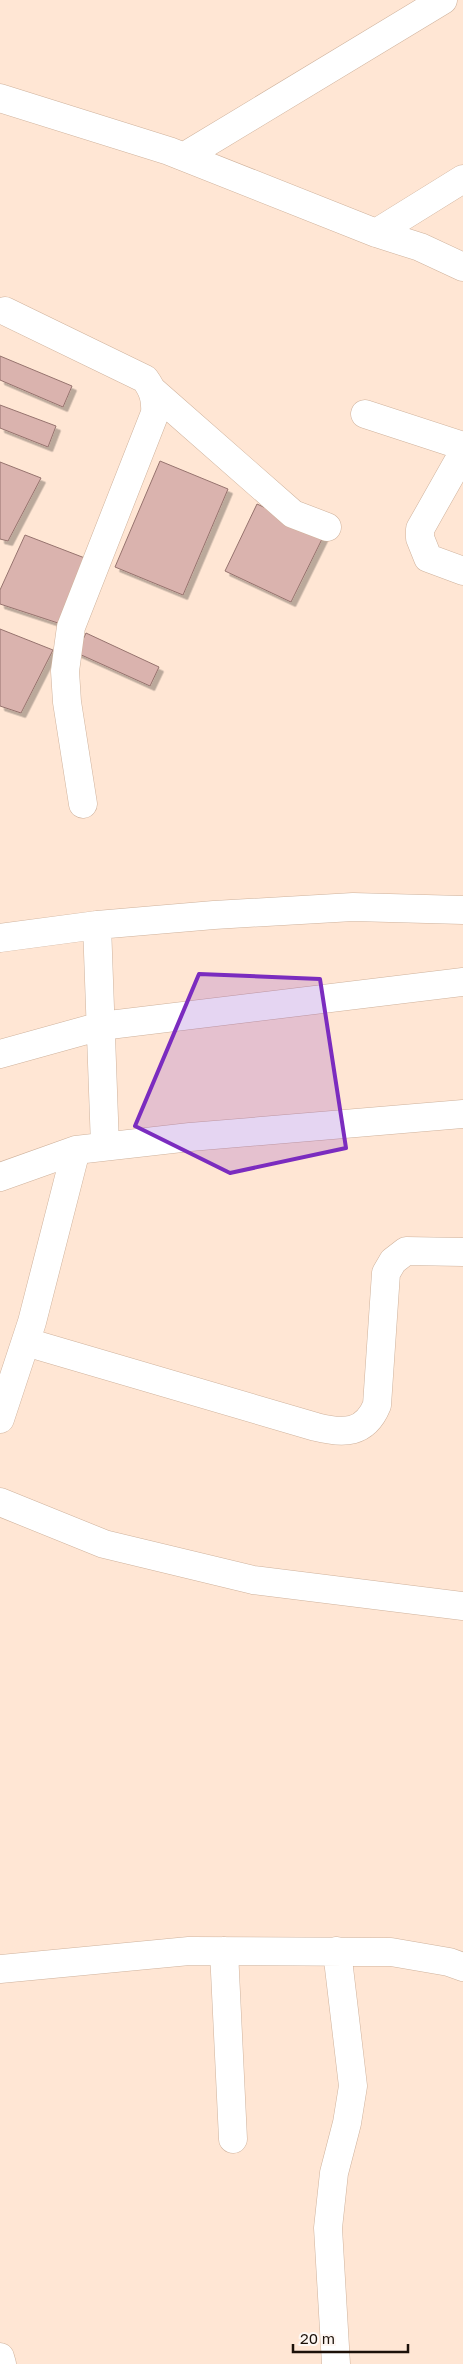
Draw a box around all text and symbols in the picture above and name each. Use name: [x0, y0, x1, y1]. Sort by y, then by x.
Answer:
scale bar: [293, 2322, 408, 2354]
text: 20 m: [300, 2329, 335, 2347]

